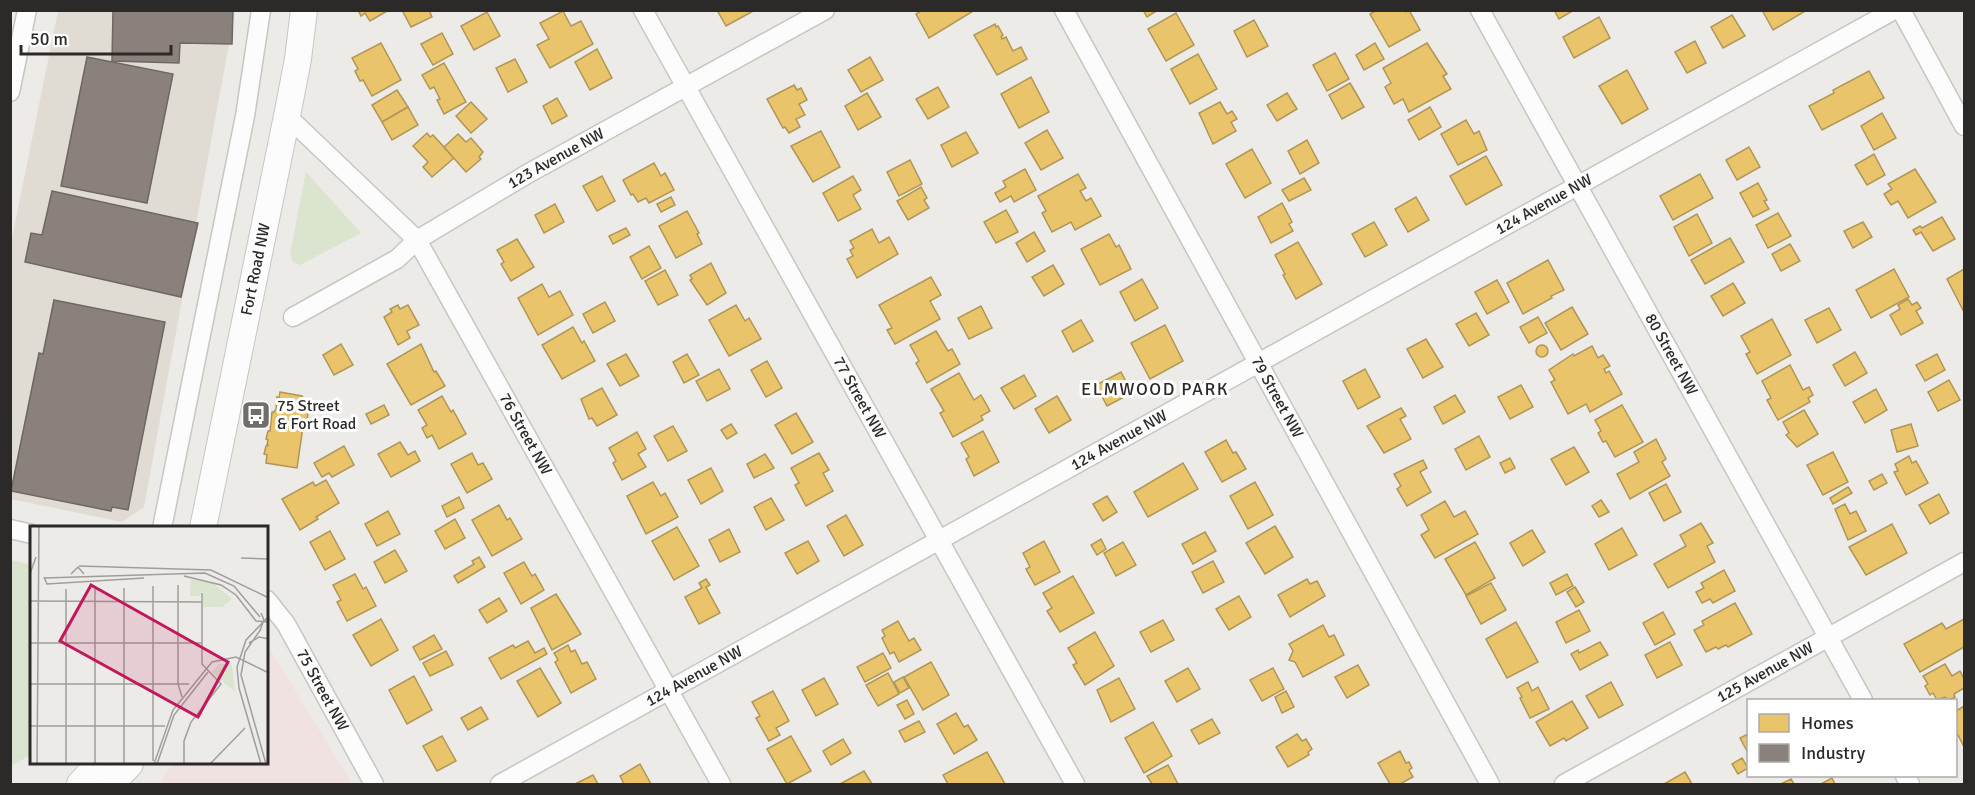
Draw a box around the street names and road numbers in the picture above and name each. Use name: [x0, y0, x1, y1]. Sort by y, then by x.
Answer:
street label: 123 Avenue NW: [504, 123, 608, 193]
street label: 124 Avenue NW: [1492, 169, 1596, 239]
street label: Fort Road NW: [237, 221, 275, 317]
street label: 80 Street NW: [1640, 310, 1702, 399]
street label: 77 Street NW: [829, 353, 890, 442]
street label: 79 Street NW: [1247, 353, 1308, 442]
street label: 76 Street NW: [495, 390, 556, 479]
street label: 124 Avenue NW: [1067, 405, 1171, 475]
street label: 125 Avenue NW: [1713, 637, 1817, 707]
street label: 124 Avenue NW: [642, 641, 746, 711]
street label: 75 Street NW: [292, 646, 353, 735]

